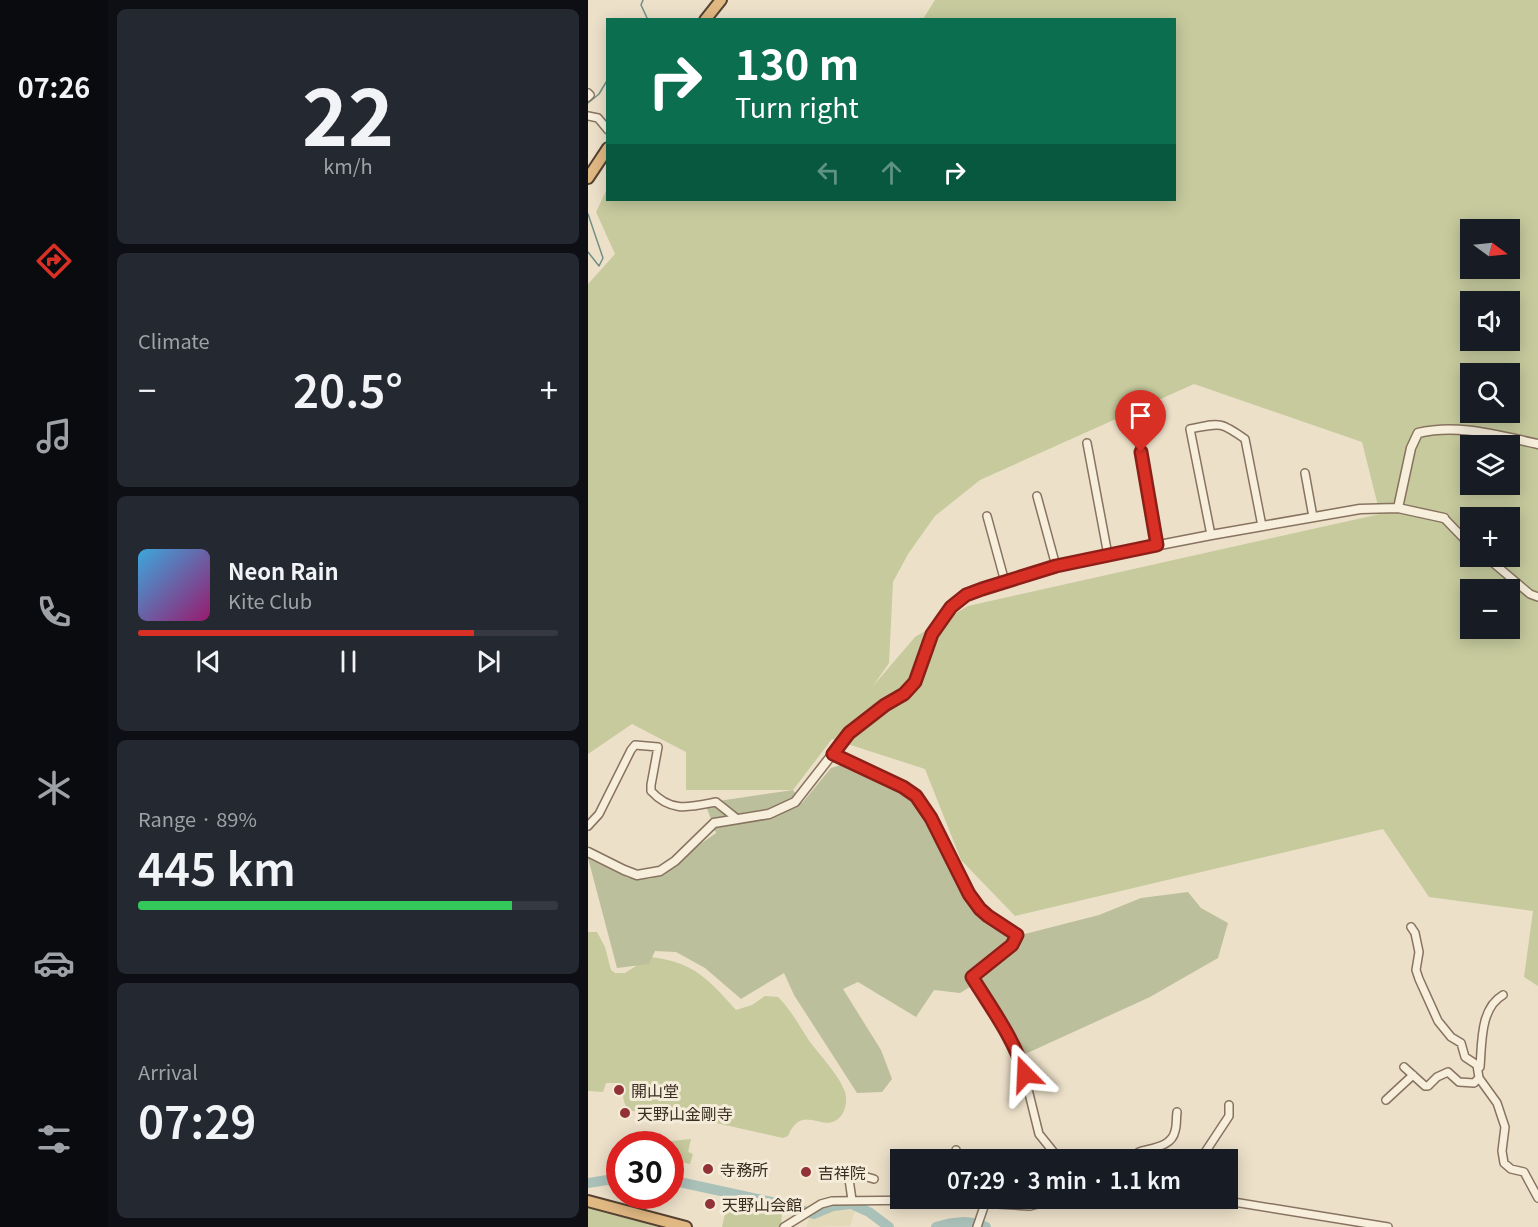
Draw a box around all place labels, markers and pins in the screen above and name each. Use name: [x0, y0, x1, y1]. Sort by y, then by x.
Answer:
pin: [1115, 390, 1166, 452]
place label: 開山堂: [631, 1078, 679, 1102]
marker: 開山堂: [612, 1083, 626, 1097]
place label: 天野山金剛寺: [637, 1101, 733, 1125]
marker: 天野山金剛寺: [618, 1106, 632, 1120]
place label: 寺務所: [720, 1157, 768, 1181]
place label: 吉祥院: [818, 1160, 866, 1184]
marker: 寺務所: [701, 1162, 715, 1176]
marker: 吉祥院: [799, 1165, 813, 1179]
place label: 天野山会館: [722, 1192, 802, 1216]
marker: 天野山会館: [703, 1197, 717, 1211]

